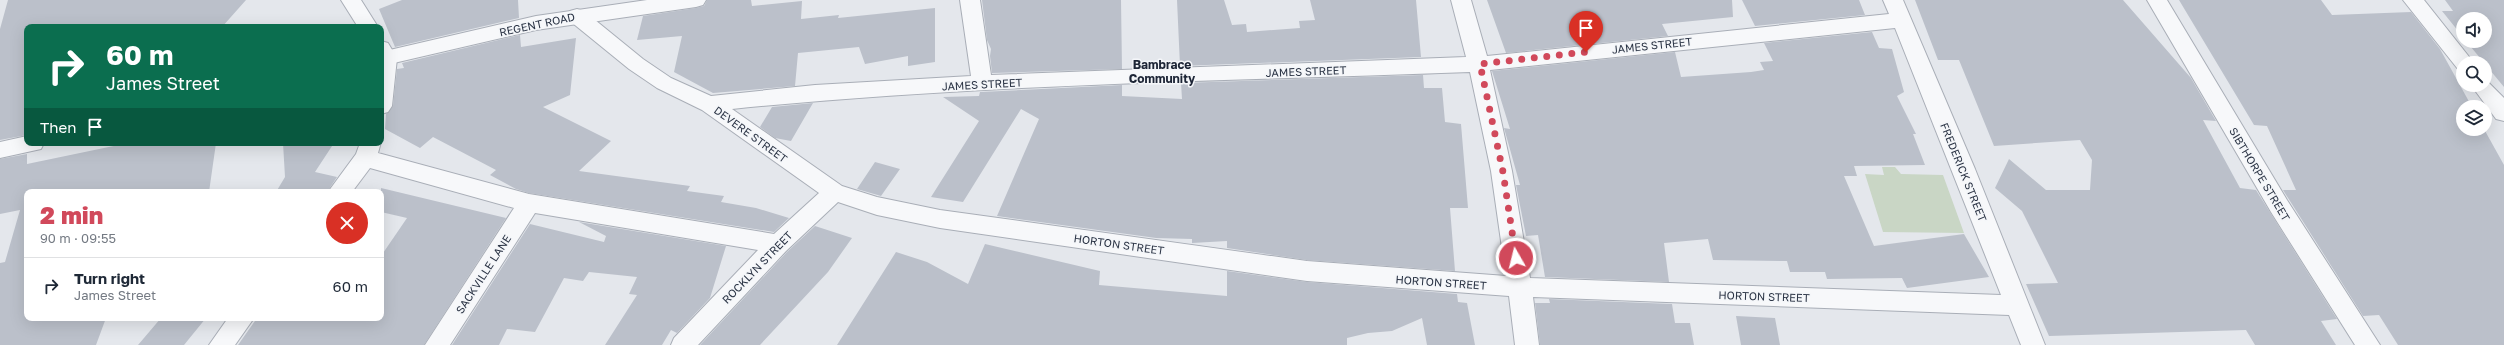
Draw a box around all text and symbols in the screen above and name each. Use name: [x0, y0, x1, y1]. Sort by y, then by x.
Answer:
street label: REGENT ROAD: [498, 10, 576, 38]
pin: [1569, 11, 1603, 52]
map controls: [2456, 12, 2492, 136]
button: sound: [2456, 12, 2492, 48]
icon: arrive: [1575, 17, 1597, 39]
street label: JAMES STREET: [1611, 34, 1693, 56]
text: 60 m: [106, 38, 173, 71]
icon: right: [40, 40, 92, 92]
button: search: [2456, 56, 2492, 92]
district label: Bambrace Community: [1129, 57, 1196, 86]
street label: JAMES STREET: [1265, 63, 1347, 79]
text: James Street: [106, 72, 220, 94]
street label: JAMES STREET: [941, 75, 1023, 93]
button: layers: [2456, 100, 2492, 136]
street label: DEVERE STREET: [712, 103, 790, 165]
icon: arrive: [84, 116, 106, 138]
text: Then: [40, 118, 76, 136]
street label: FREDERICK STREET: [1938, 121, 1990, 223]
street label: SIBTHORPE STREET: [2227, 125, 2293, 223]
text: 2 min: [40, 200, 103, 229]
button: close: [326, 202, 368, 244]
street label: ROCKLYN STREET: [719, 228, 795, 306]
text: 90 m · 09:55: [40, 230, 116, 246]
street label: HORTON STREET: [1073, 231, 1165, 257]
street label: SACKVILLE LANE: [453, 232, 513, 316]
position arrow: [1495, 237, 1537, 279]
text: Turn right: [74, 269, 145, 287]
street label: HORTON STREET: [1395, 272, 1487, 292]
icon: right: [40, 275, 62, 297]
text: 60 m: [333, 277, 368, 295]
text: James Street: [74, 287, 156, 303]
street label: HORTON STREET: [1718, 288, 1810, 304]

